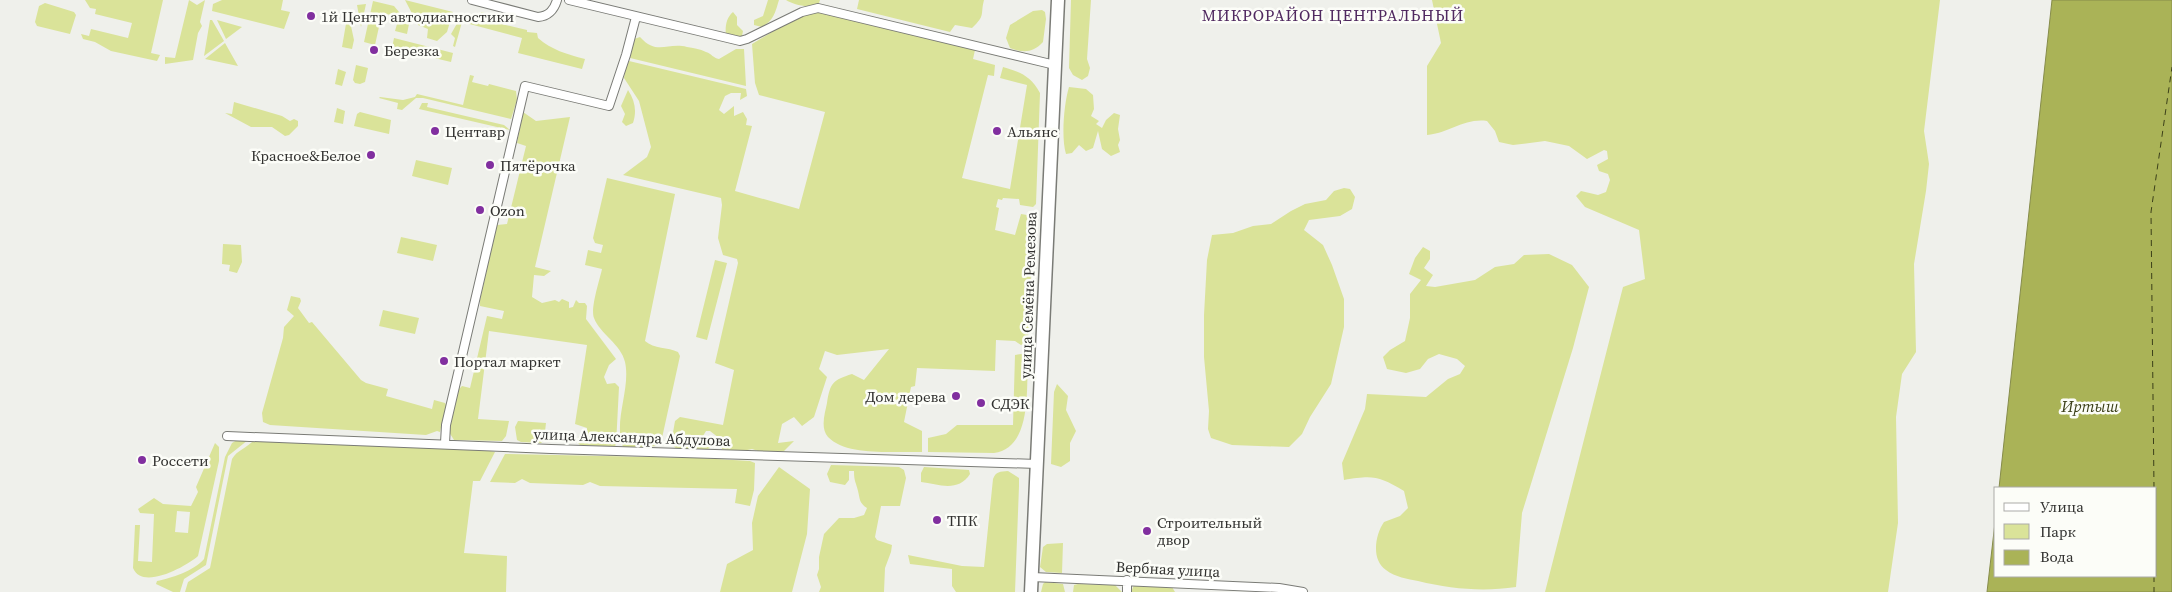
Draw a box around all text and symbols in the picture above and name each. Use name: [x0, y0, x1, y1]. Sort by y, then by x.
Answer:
district label: МИКРОРАЙОН ЦЕНТРАЛЬНЫЙ: [1202, 4, 1464, 26]
place label: 1й Центр автодиагностики: [321, 6, 515, 27]
marker: 1й Центр автодиагностики: [305, 10, 317, 22]
place label: Березка: [384, 40, 440, 61]
marker: Березка: [368, 44, 380, 56]
place label: Центавр: [445, 121, 506, 142]
place label: Альянс: [1007, 121, 1058, 142]
marker: Центавр: [429, 125, 441, 137]
marker: Альянс: [991, 125, 1003, 137]
place label: Красное&Белое: [251, 145, 361, 166]
marker: Красное&Белое: [365, 149, 377, 161]
place label: Пятёрочка: [500, 155, 576, 176]
marker: Пятёрочка: [484, 159, 496, 171]
place label: Ozon: [490, 200, 525, 221]
marker: Ozon: [474, 204, 486, 216]
street label: улица Семёна Ремезова: [1015, 211, 1041, 379]
place label: Портал маркет: [454, 351, 561, 372]
marker: Портал маркет: [438, 355, 450, 367]
place label: Дом дерева: [865, 386, 946, 407]
marker: Дом дерева: [950, 390, 962, 402]
place label: СДЭК: [991, 393, 1030, 414]
water label: Иртыш: [2060, 395, 2119, 417]
marker: СДЭК: [975, 397, 987, 409]
street label: улица Александра Абдулова: [533, 423, 731, 451]
place label: Россети: [152, 450, 209, 471]
marker: Россети: [136, 454, 148, 466]
legend: [1994, 487, 2157, 577]
text: Улица: [2040, 496, 2084, 517]
place label: ТПК: [947, 510, 978, 531]
place label: Строительный двор: [1157, 512, 1263, 550]
marker: ТПК: [931, 514, 943, 526]
text: Парк: [2040, 521, 2076, 542]
marker: Строительный двор: [1141, 525, 1153, 537]
text: Вода: [2040, 546, 2074, 567]
street label: Вербная улица: [1115, 556, 1221, 582]

